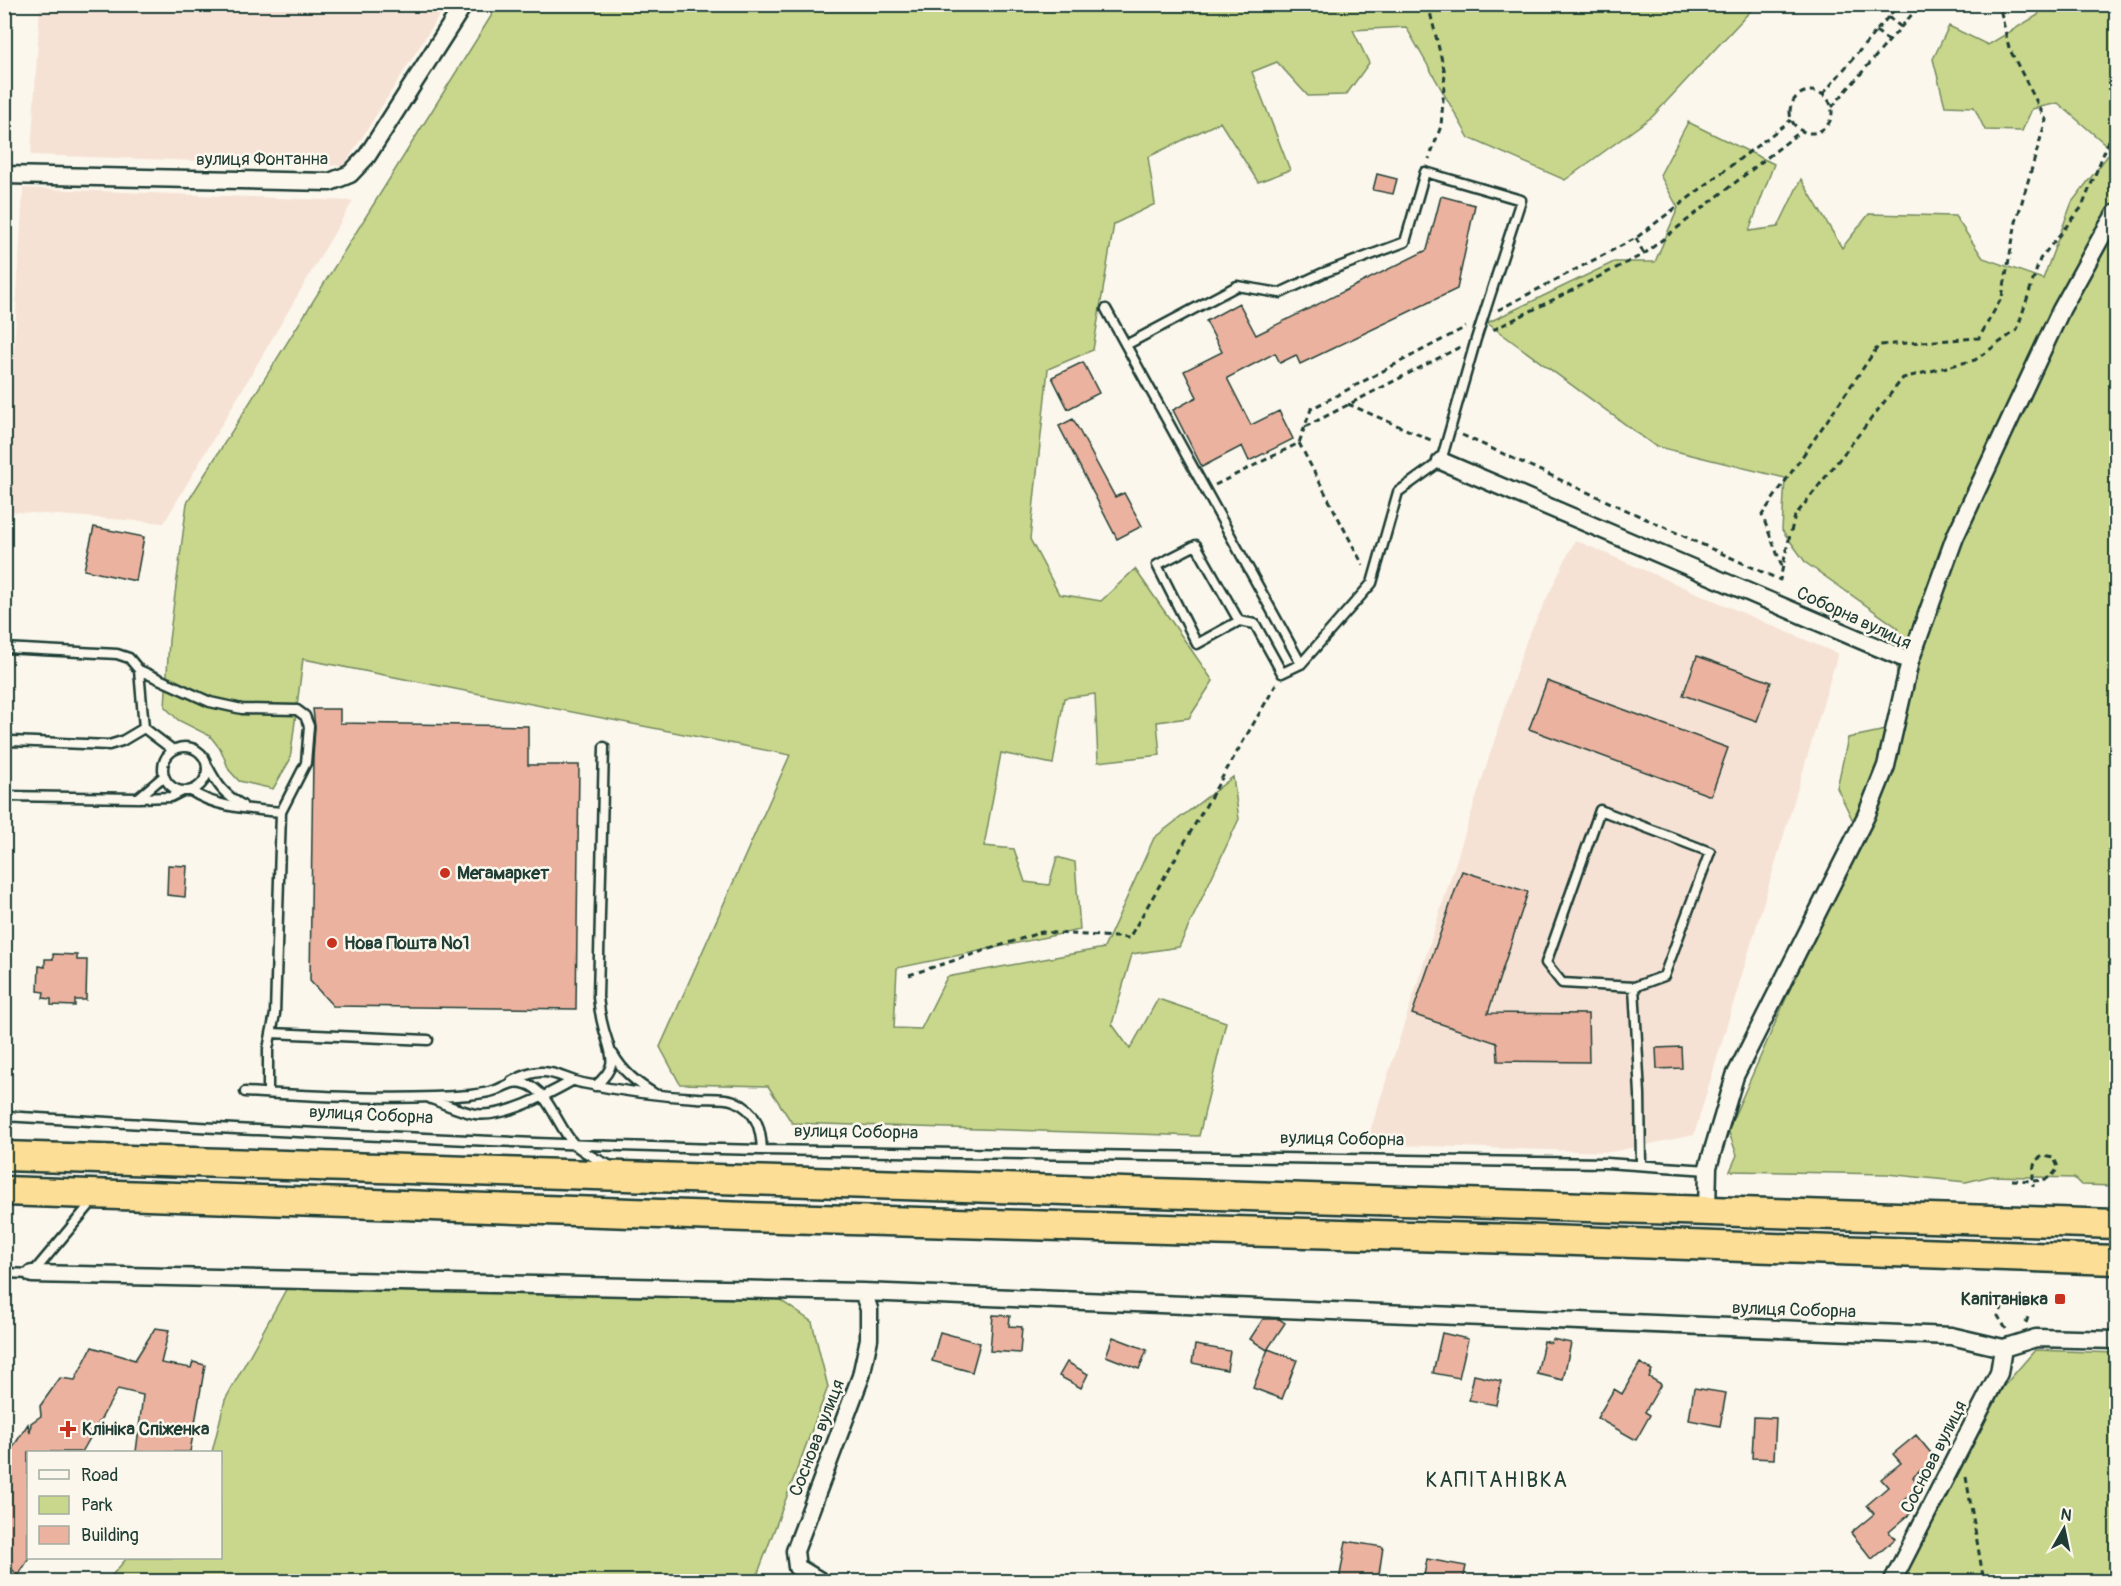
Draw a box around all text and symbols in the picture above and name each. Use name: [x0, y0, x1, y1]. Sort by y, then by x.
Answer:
street label: вулиця Фонтанна: [196, 148, 328, 171]
street label: Соборна вулиця: [1793, 581, 1915, 655]
place label: Мегамаркет: [457, 862, 550, 885]
marker: Мегамаркет: [438, 866, 452, 880]
place label: Нова Пошта №1: [344, 932, 470, 955]
marker: Нова Пошта №1: [325, 936, 339, 950]
street label: вулиця Соборна: [308, 1100, 434, 1130]
street label: вулиця Соборна: [794, 1119, 918, 1145]
street label: вулиця Соборна: [1280, 1126, 1404, 1152]
place label: Капітанівка: [1961, 1288, 2049, 1311]
marker: Капітанівка: [2053, 1292, 2067, 1306]
street label: вулиця Соборна: [1731, 1296, 1857, 1324]
street label: Соснова вулиця: [784, 1376, 850, 1500]
street label: Соснова вулиця: [1896, 1397, 1972, 1517]
place label: Клініка Спіженка: [82, 1418, 210, 1441]
marker: Клініка Спіженка: [59, 1420, 77, 1438]
legend: [27, 1451, 222, 1559]
text: Road: [81, 1464, 118, 1487]
district label: КАПІТАНІВКА: [1426, 1467, 1568, 1494]
text: Park: [81, 1494, 113, 1517]
north arrow: [2034, 1499, 2094, 1559]
text: N: [2059, 1504, 2073, 1526]
text: Building: [81, 1524, 139, 1547]

